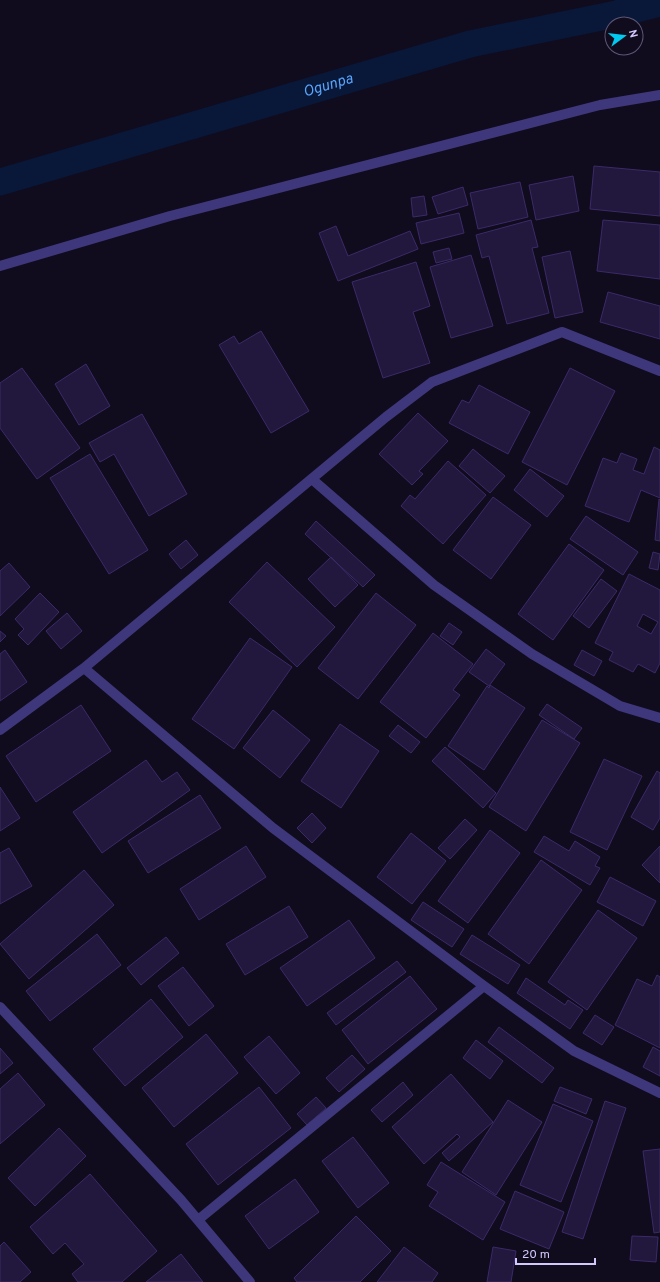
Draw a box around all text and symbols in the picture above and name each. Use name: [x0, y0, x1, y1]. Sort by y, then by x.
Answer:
north arrow: [604, 16, 644, 56]
text: N: [625, 28, 640, 39]
water label: Ogunpa: [301, 69, 355, 102]
scale bar: [516, 1240, 595, 1266]
text: 20 m: [522, 1247, 550, 1263]

